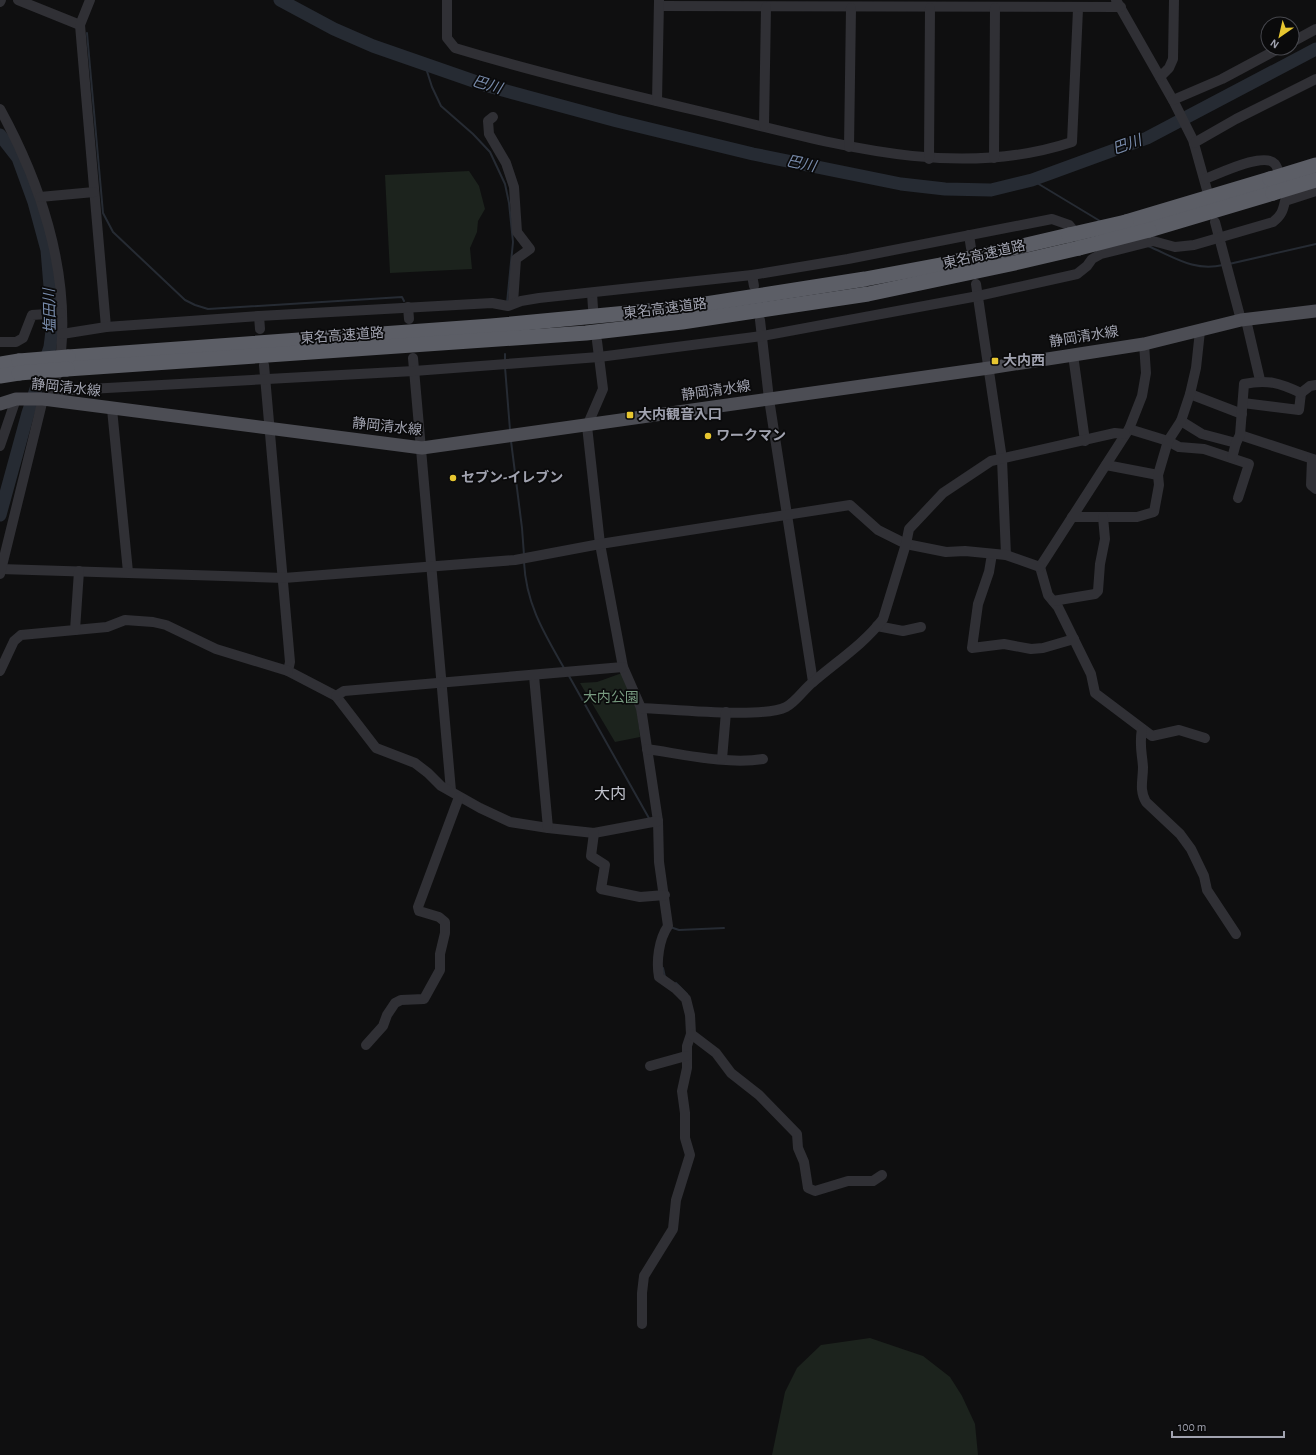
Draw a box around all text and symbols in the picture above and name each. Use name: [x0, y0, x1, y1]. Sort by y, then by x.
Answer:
north arrow: [1260, 16, 1300, 56]
text: N: [1268, 37, 1281, 51]
water label: 巴川: [470, 73, 505, 97]
water label: 巴川: [1110, 132, 1146, 157]
water label: 巴川: [785, 154, 819, 175]
street label: 東名高速道路: [941, 238, 1026, 271]
water label: 塩田川: [41, 286, 58, 334]
street label: 東名高速道路: [622, 296, 708, 321]
street label: 静岡清水線: [1048, 323, 1120, 349]
street label: 東名高速道路: [300, 325, 384, 346]
place label: 大内西: [1003, 353, 1045, 368]
marker: 大内西: [990, 356, 1000, 366]
street label: 静岡清水線: [30, 375, 102, 399]
street label: 静岡清水線: [680, 377, 752, 403]
place label: 大内観音入口: [638, 407, 722, 422]
marker: 大内観音入口: [625, 410, 635, 420]
street label: 静岡清水線: [351, 414, 423, 438]
place label: ワークマン: [716, 428, 786, 443]
marker: ワークマン: [703, 431, 713, 441]
place label: セブン-イレブン: [461, 469, 563, 485]
marker: セブン-イレブン: [448, 473, 458, 483]
park label: 大内公園: [583, 690, 639, 705]
district label: 大内: [594, 786, 626, 802]
scale bar: [1172, 1413, 1284, 1439]
text: 100 m: [1178, 1421, 1206, 1433]

